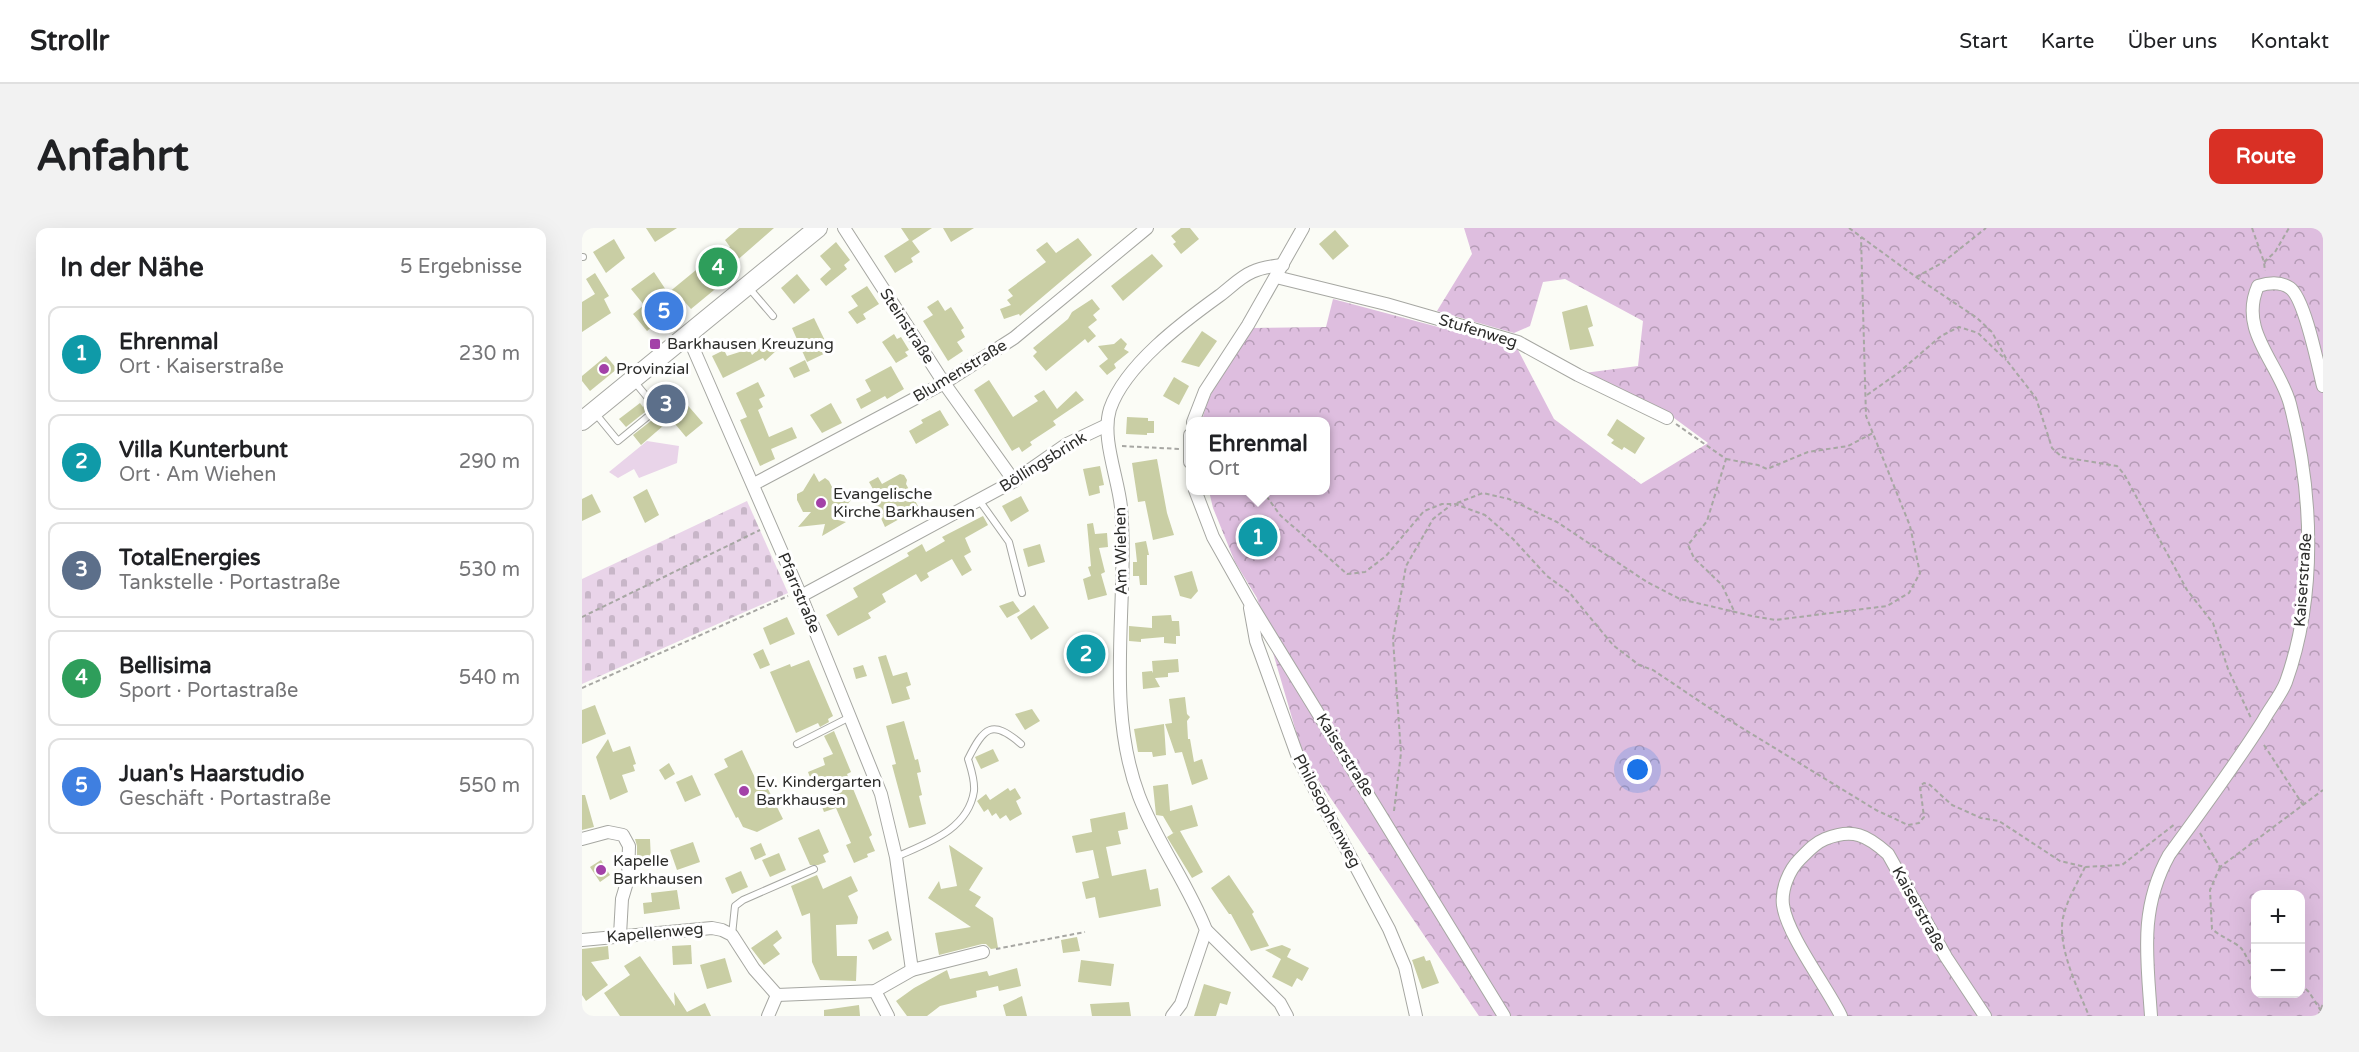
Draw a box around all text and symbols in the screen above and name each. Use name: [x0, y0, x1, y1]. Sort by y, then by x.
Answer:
text: Strollr: [30, 24, 109, 58]
text: Start: [1959, 29, 2008, 54]
text: Karte: [2041, 29, 2094, 54]
text: Über uns: [2127, 29, 2217, 54]
text: Kontakt: [2250, 29, 2329, 54]
button: Route: [2209, 129, 2323, 184]
text: Anfahrt: [36, 131, 189, 182]
pin: 4: [698, 244, 738, 290]
text: In der Nähe: [60, 252, 204, 283]
text: 5 Ergebnisse: [400, 255, 522, 279]
street label: Steinstraße: [875, 285, 939, 367]
pin: 5: [644, 288, 683, 334]
street label: Stufenweg: [1436, 310, 1520, 352]
text: Ehrenmal: [119, 329, 218, 355]
place label: Barkhausen Kreuzung: [667, 334, 834, 354]
street label: Blumenstraße: [909, 335, 1011, 407]
marker: Barkhausen Kreuzung: [648, 337, 662, 351]
text: 1: [75, 342, 88, 366]
text: 230 m: [459, 342, 520, 366]
text: Ort · Kaiserstraße: [119, 355, 284, 379]
place label: Provinzial: [616, 359, 689, 379]
marker: Provinzial: [597, 362, 611, 376]
pin: 3: [646, 382, 686, 426]
popup: [1186, 417, 1330, 495]
street label: Böllingsbrink: [996, 427, 1090, 497]
text: Ehrenmal: [1208, 431, 1308, 457]
text: Villa Kunterbunt: [119, 437, 288, 463]
text: 2: [75, 450, 88, 474]
text: 290 m: [459, 450, 520, 474]
text: Ort: [1208, 457, 1240, 481]
text: Ort · Am Wiehen: [119, 463, 276, 487]
place label: Evangelische Kirche Barkhausen: [833, 484, 975, 522]
marker: Evangelische Kirche Barkhausen: [814, 496, 828, 510]
street label: Am Wiehen: [1110, 507, 1132, 595]
pin: 1: [1238, 514, 1278, 560]
street label: Kaiserstraße: [2290, 532, 2316, 628]
text: TotalEnergies: [119, 545, 261, 571]
street label: Pfarrstraße: [773, 550, 825, 636]
text: 3: [75, 558, 88, 582]
text: 530 m: [459, 558, 520, 582]
text: Tankstelle · Portastraße: [119, 571, 340, 595]
pin: 2: [1066, 632, 1106, 676]
text: Bellisima: [119, 653, 212, 679]
text: 4: [75, 666, 88, 690]
text: 540 m: [459, 666, 520, 690]
text: Sport · Portastraße: [119, 679, 298, 703]
street label: Kaiserstraße: [1312, 710, 1378, 800]
street label: Philosophenweg: [1289, 751, 1365, 871]
your location: [1623, 755, 1652, 784]
text: Juan's Haarstudio: [119, 761, 304, 787]
place label: Ev. Kindergarten Barkhausen: [756, 772, 882, 810]
text: 5: [75, 774, 88, 798]
text: 550 m: [459, 774, 520, 798]
marker: Ev. Kindergarten Barkhausen: [737, 784, 751, 798]
text: Geschäft · Portastraße: [119, 787, 331, 811]
place label: Kapelle Barkhausen: [613, 851, 703, 889]
marker: Kapelle Barkhausen: [594, 863, 608, 877]
street label: Kaiserstraße: [1887, 863, 1951, 955]
map controls: [2251, 890, 2305, 998]
button: +: [2251, 890, 2305, 944]
street label: Kapellenweg: [606, 919, 704, 947]
button: −: [2251, 944, 2305, 998]

